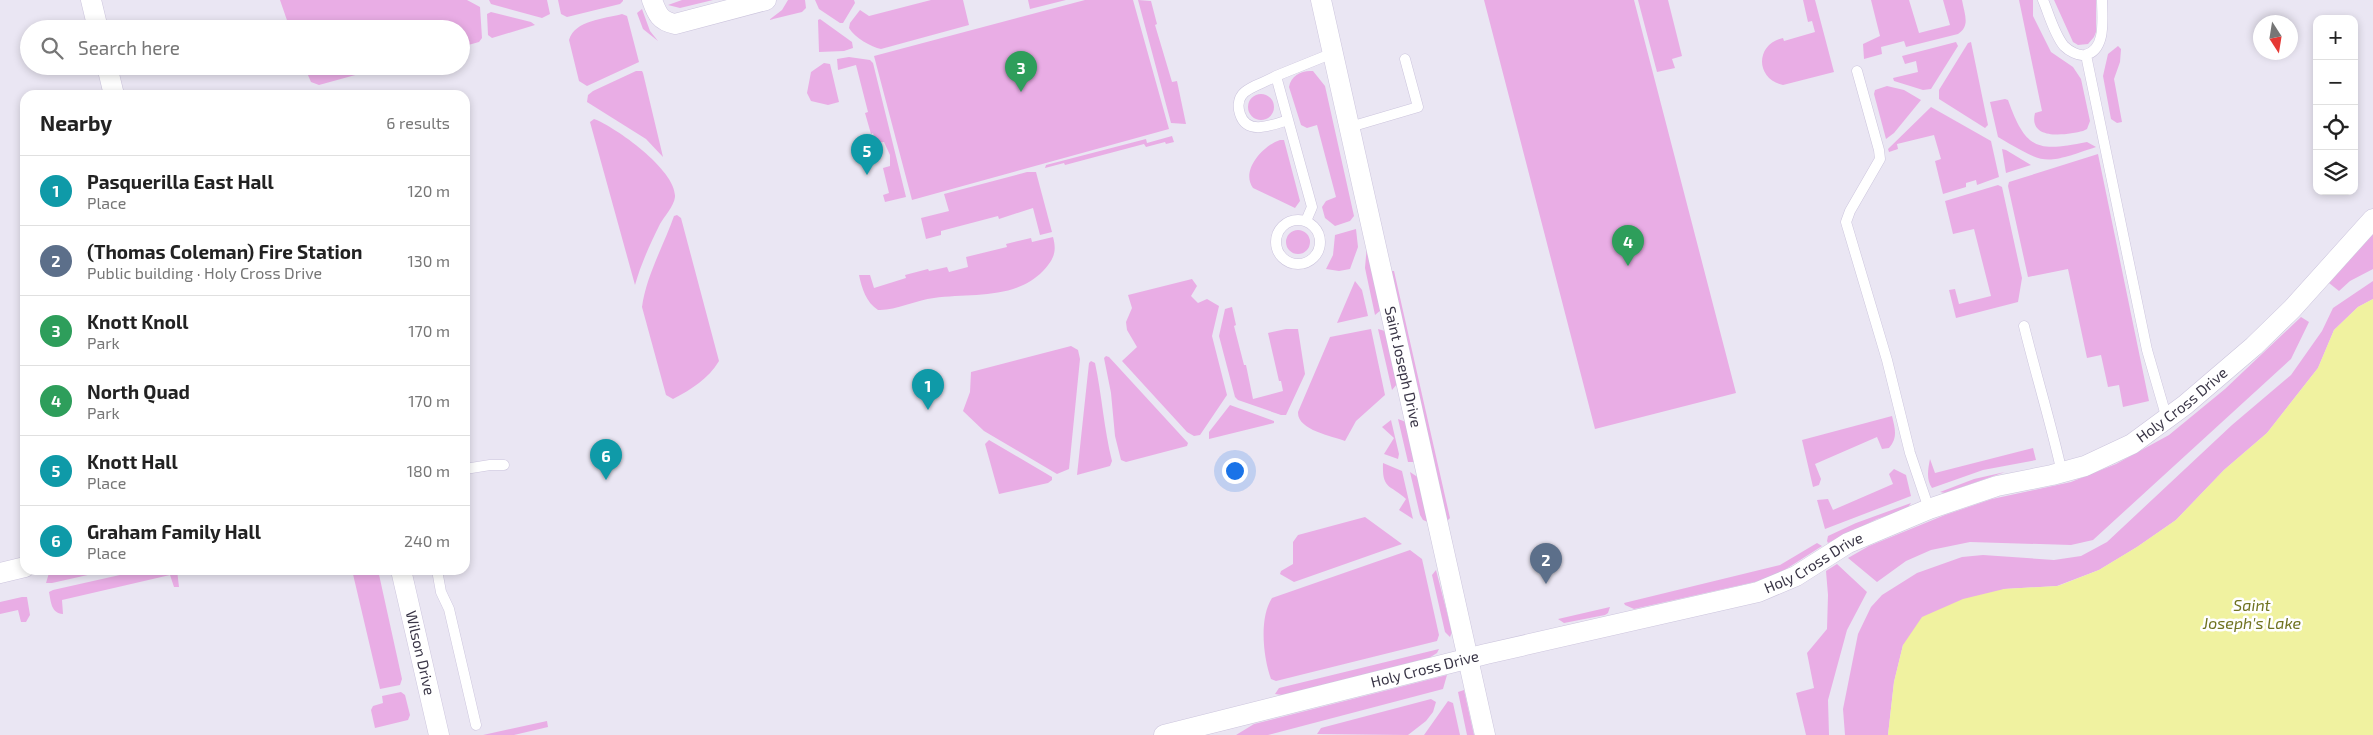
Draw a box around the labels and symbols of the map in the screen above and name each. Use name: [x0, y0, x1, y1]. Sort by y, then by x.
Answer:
north arrow: [2253, 15, 2298, 60]
pin: 3: [1005, 51, 1037, 92]
pin: 5: [851, 134, 883, 175]
pin: 4: [1612, 225, 1644, 266]
street label: Saint Joseph Drive: [1382, 304, 1426, 429]
street label: Holy Cross Drive: [2132, 363, 2230, 446]
pin: 1: [912, 369, 944, 410]
pin: 6: [590, 439, 622, 480]
your location: [1222, 458, 1248, 484]
street label: Holy Cross Drive: [1761, 528, 1865, 596]
pin: 2: [1530, 543, 1562, 584]
water label: Saint Joseph's Lake: [2202, 595, 2302, 632]
street label: Wilson Drive: [403, 609, 440, 697]
street label: Holy Cross Drive: [1369, 646, 1481, 691]

